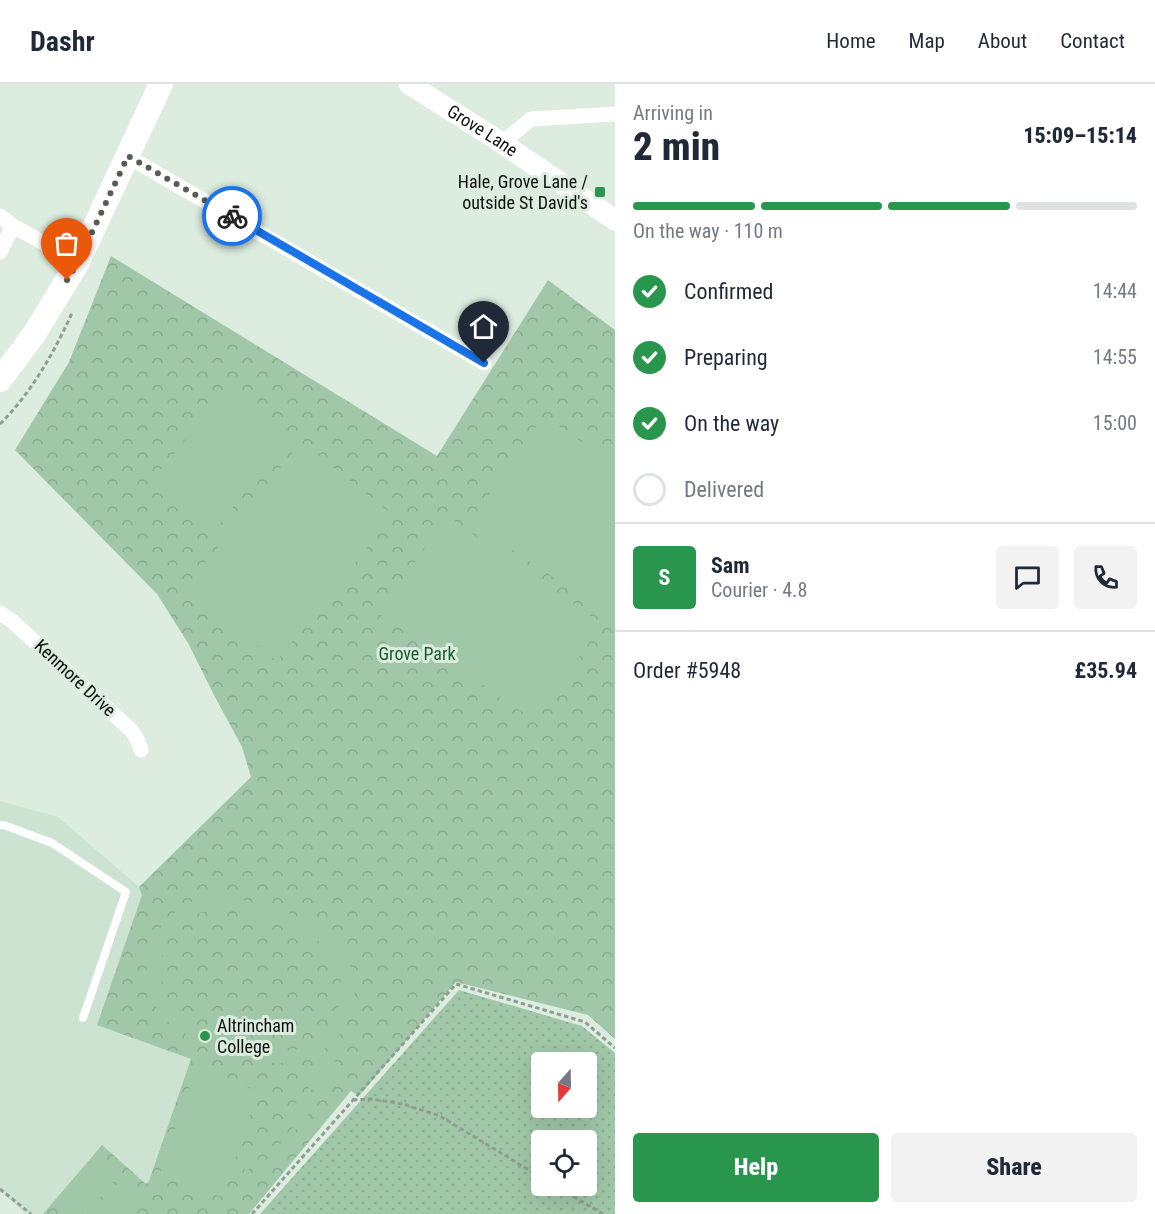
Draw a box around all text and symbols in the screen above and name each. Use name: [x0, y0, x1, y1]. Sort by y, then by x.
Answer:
text: Dashr: [30, 25, 95, 58]
text: Home: [826, 29, 876, 53]
text: Map: [909, 29, 945, 53]
text: About: [978, 29, 1027, 53]
text: Contact: [1060, 29, 1125, 53]
street label: Grove Lane: [444, 100, 522, 161]
text: Arriving in: [633, 101, 713, 125]
text: 15:09–15:14: [1023, 123, 1137, 148]
text: 2 min: [633, 124, 720, 170]
place label: Hale, Grove Lane / outside St David's: [458, 171, 588, 213]
marker: Hale, Grove Lane / outside St David's: [593, 185, 607, 199]
courier: [202, 186, 262, 246]
icon: bike: [216, 200, 249, 233]
pin: [41, 218, 92, 280]
text: On the way · 110 m: [633, 219, 783, 243]
icon: bag: [50, 227, 83, 260]
icon: check: [633, 275, 666, 308]
text: Confirmed: [684, 279, 773, 304]
text: 14:44: [1093, 279, 1137, 303]
pin: [458, 301, 509, 363]
icon: home: [467, 310, 500, 343]
icon: check: [633, 341, 666, 374]
text: Preparing: [684, 345, 768, 370]
text: 14:55: [1093, 345, 1137, 369]
icon: check: [633, 407, 666, 440]
text: On the way: [684, 411, 779, 436]
text: 15:00: [1093, 411, 1137, 435]
text: Delivered: [684, 477, 764, 502]
button: chat: [996, 546, 1059, 609]
button: phone: [1074, 546, 1137, 609]
text: Sam: [711, 553, 750, 578]
text: S: [659, 565, 670, 590]
text: Courier · 4.8: [711, 578, 807, 602]
street label: Kenmore Drive: [30, 635, 120, 720]
park label: Grove Park: [378, 643, 456, 664]
text: Order #5948: [633, 658, 741, 683]
text: £35.94: [1075, 658, 1137, 683]
place label: Altrincham College: [217, 1015, 294, 1057]
marker: Altrincham College: [198, 1029, 212, 1043]
north arrow: [531, 1052, 597, 1118]
map controls: [531, 1052, 597, 1196]
button: locate: [531, 1130, 597, 1196]
button: Help: [633, 1133, 879, 1202]
button: Share: [891, 1133, 1137, 1202]

